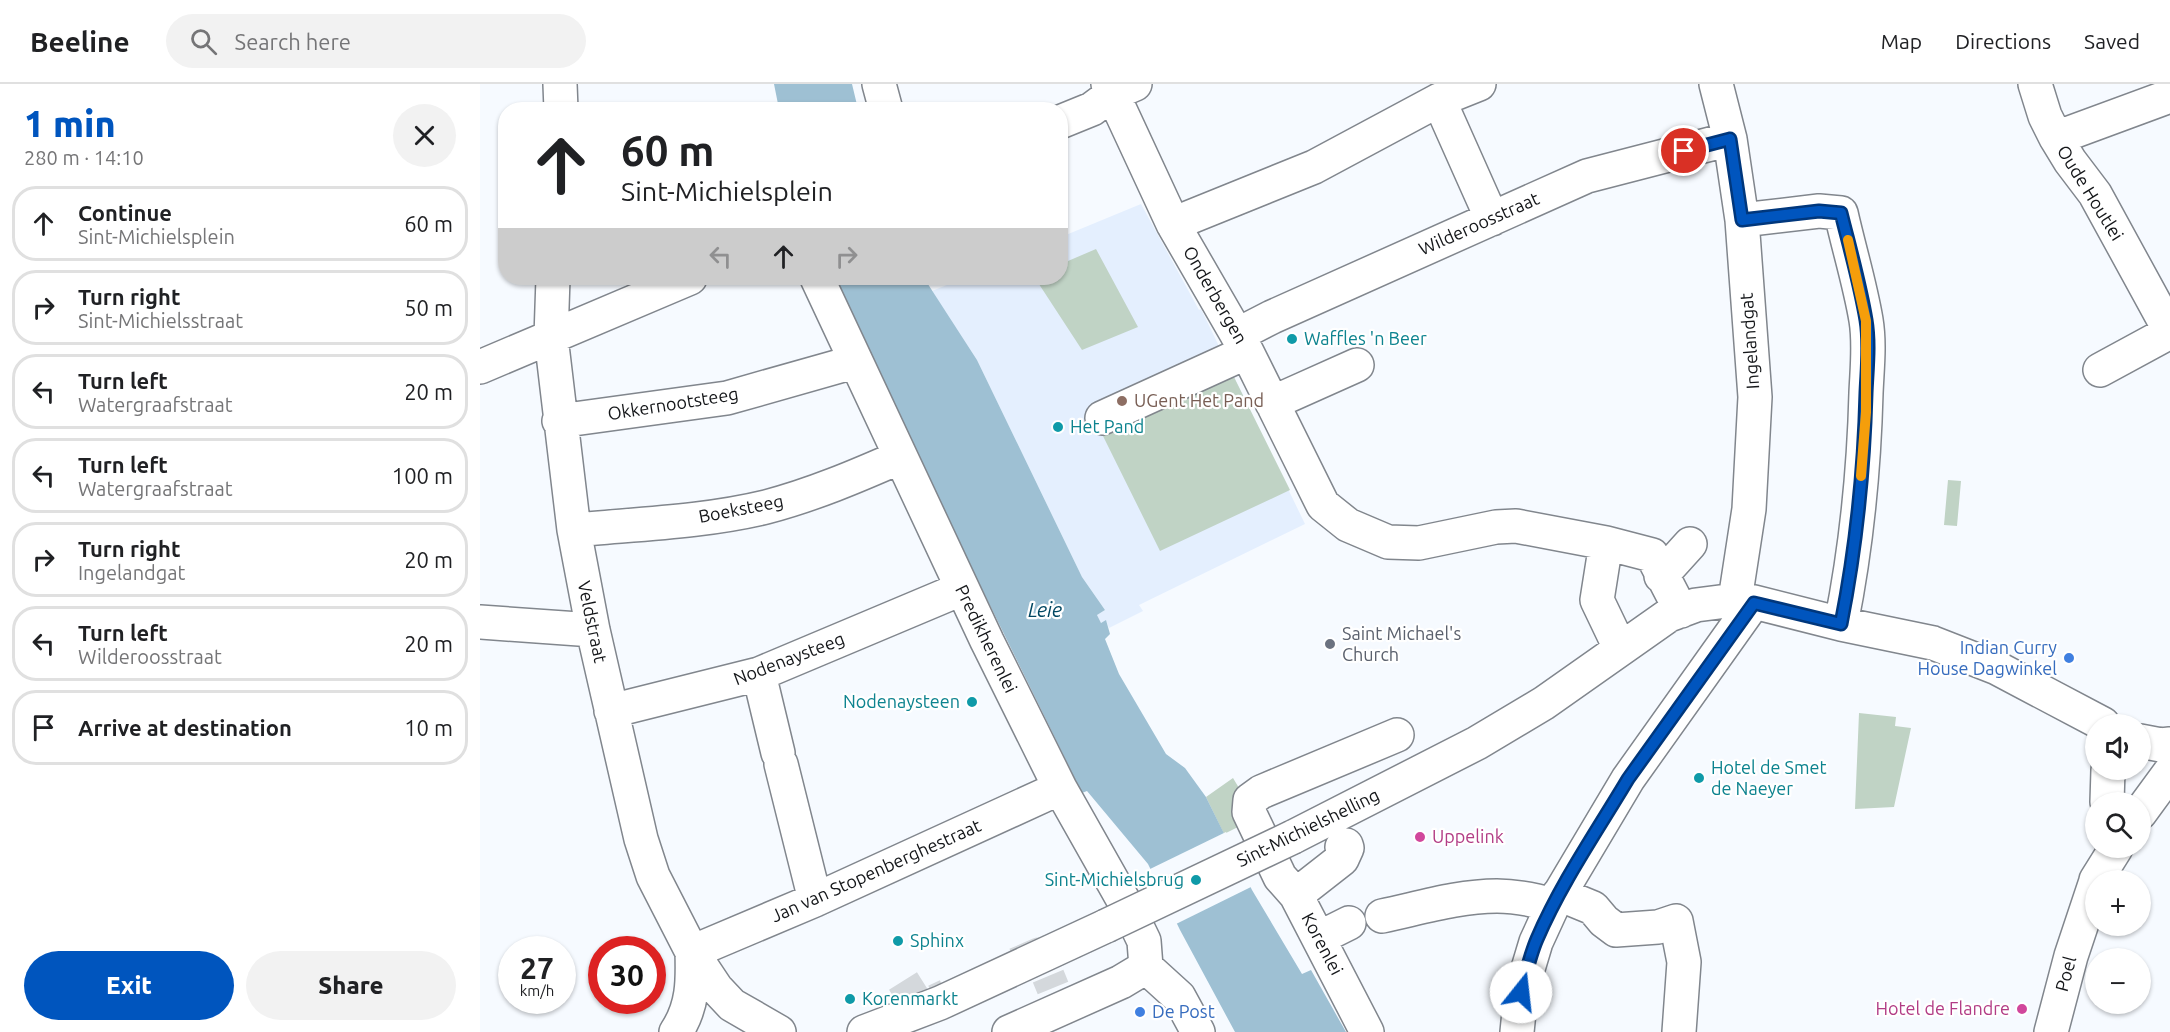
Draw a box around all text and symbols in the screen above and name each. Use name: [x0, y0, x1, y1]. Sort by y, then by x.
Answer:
search box: [166, 14, 586, 68]
icon: search: [187, 25, 220, 58]
text: Beeline: [30, 26, 130, 57]
text: Search here: [235, 29, 351, 54]
text: Map: [1881, 29, 1922, 53]
text: Directions: [1955, 29, 2051, 53]
text: Saved: [2084, 29, 2140, 53]
text: 1 min: [24, 103, 116, 144]
button: close: [393, 104, 456, 167]
pin: [1658, 125, 1709, 176]
icon: ahead: [522, 126, 600, 204]
text: 60 m: [621, 127, 715, 174]
icon: arrive: [1667, 134, 1700, 167]
street label: Oude Houtlei: [2054, 141, 2128, 244]
text: 280 m · 14:10: [24, 146, 144, 169]
text: Sint-Michielsplein: [621, 176, 833, 206]
street label: Wilderoosstraat: [1415, 188, 1542, 259]
text: Continue: [78, 200, 172, 225]
icon: ahead: [27, 207, 60, 240]
text: 60 m: [404, 211, 453, 236]
text: Sint-Michielsplein: [78, 225, 235, 248]
icon: left: [704, 240, 737, 273]
icon: ahead: [767, 240, 800, 273]
icon: right: [830, 240, 863, 273]
street label: Onderbergen: [1180, 242, 1252, 347]
text: Turn right: [78, 284, 180, 309]
icon: right: [27, 291, 60, 324]
street label: Ingelandgat: [1736, 292, 1762, 390]
text: 50 m: [404, 295, 453, 320]
text: Sint-Michielsstraat: [78, 309, 243, 332]
place label: Waffles 'n Beer: [1304, 328, 1427, 348]
marker: Waffles 'n Beer: [1285, 332, 1299, 346]
text: Turn left: [78, 368, 168, 393]
icon: left: [27, 375, 60, 408]
text: 20 m: [404, 379, 453, 404]
street label: Okkernootsteeg: [606, 383, 740, 423]
place label: UGent Het Pand: [1134, 390, 1264, 410]
text: Watergraafstraat: [78, 393, 233, 416]
marker: UGent Het Pand: [1115, 394, 1129, 408]
place label: Het Pand: [1070, 416, 1144, 436]
marker: Het Pand: [1051, 420, 1065, 434]
text: Turn left: [78, 452, 168, 477]
icon: left: [27, 459, 60, 492]
text: 100 m: [392, 463, 453, 488]
text: Watergraafstraat: [78, 477, 233, 500]
street label: Boeksteeg: [697, 490, 785, 526]
text: Turn right: [78, 536, 180, 561]
icon: right: [27, 543, 60, 576]
text: 20 m: [404, 547, 453, 572]
text: Ingelandgat: [78, 561, 185, 584]
street label: Veldstraat: [575, 579, 611, 665]
street label: Predikherenlei: [952, 581, 1022, 696]
water label: Leie: [1028, 598, 1062, 621]
text: Turn left: [78, 620, 168, 645]
place label: Saint Michael's Church: [1342, 623, 1461, 664]
icon: left: [27, 627, 60, 660]
street label: Nodenaysteeg: [730, 628, 847, 688]
text: 20 m: [404, 631, 453, 656]
marker: Saint Michael's Church: [1323, 637, 1337, 651]
place label: Indian Curry House Dagwinkel: [1917, 637, 2057, 678]
text: Wilderoosstraat: [78, 645, 222, 668]
marker: Indian Curry House Dagwinkel: [2062, 651, 2076, 665]
place label: Nodenaysteen: [843, 691, 960, 711]
marker: Nodenaysteen: [965, 695, 979, 709]
icon: arrive: [27, 711, 60, 744]
map controls: [2085, 714, 2151, 1014]
button: sound: [2085, 714, 2151, 780]
text: Arrive at destination: [78, 715, 292, 740]
text: 10 m: [404, 715, 453, 740]
place label: Hotel de Smet de Naeyer: [1711, 757, 1826, 798]
marker: Hotel de Smet de Naeyer: [1692, 771, 1706, 785]
street label: Sint-Michielshelling: [1233, 784, 1382, 870]
button: search: [2085, 792, 2151, 858]
street label: Jan van Stopenberghestraat: [767, 815, 984, 926]
place label: Uppelink: [1432, 826, 1504, 846]
marker: Uppelink: [1413, 830, 1427, 844]
place label: Sint-Michielsbrug: [1045, 869, 1184, 889]
button: +: [2085, 870, 2151, 936]
marker: Sint-Michielsbrug: [1189, 873, 1203, 887]
street label: Korenlei: [1298, 909, 1348, 978]
place label: Sphinx: [910, 930, 964, 950]
marker: Sphinx: [891, 934, 905, 948]
speed limit sign: 30: [588, 936, 666, 1014]
button: −: [2085, 948, 2151, 1014]
button: Exit: [24, 951, 234, 1020]
button: Share: [246, 951, 456, 1020]
text: 27: [520, 951, 554, 985]
street label: Poel: [2051, 954, 2079, 994]
position arrow: [1489, 960, 1553, 1024]
text: km/h: [520, 982, 554, 999]
place label: Korenmarkt: [862, 988, 958, 1008]
marker: Korenmarkt: [843, 992, 857, 1006]
place label: Hotel de Flandre: [1876, 998, 2010, 1018]
place label: De Post: [1152, 1001, 1215, 1021]
marker: Hotel de Flandre: [2015, 1002, 2029, 1016]
marker: De Post: [1133, 1005, 1147, 1019]

